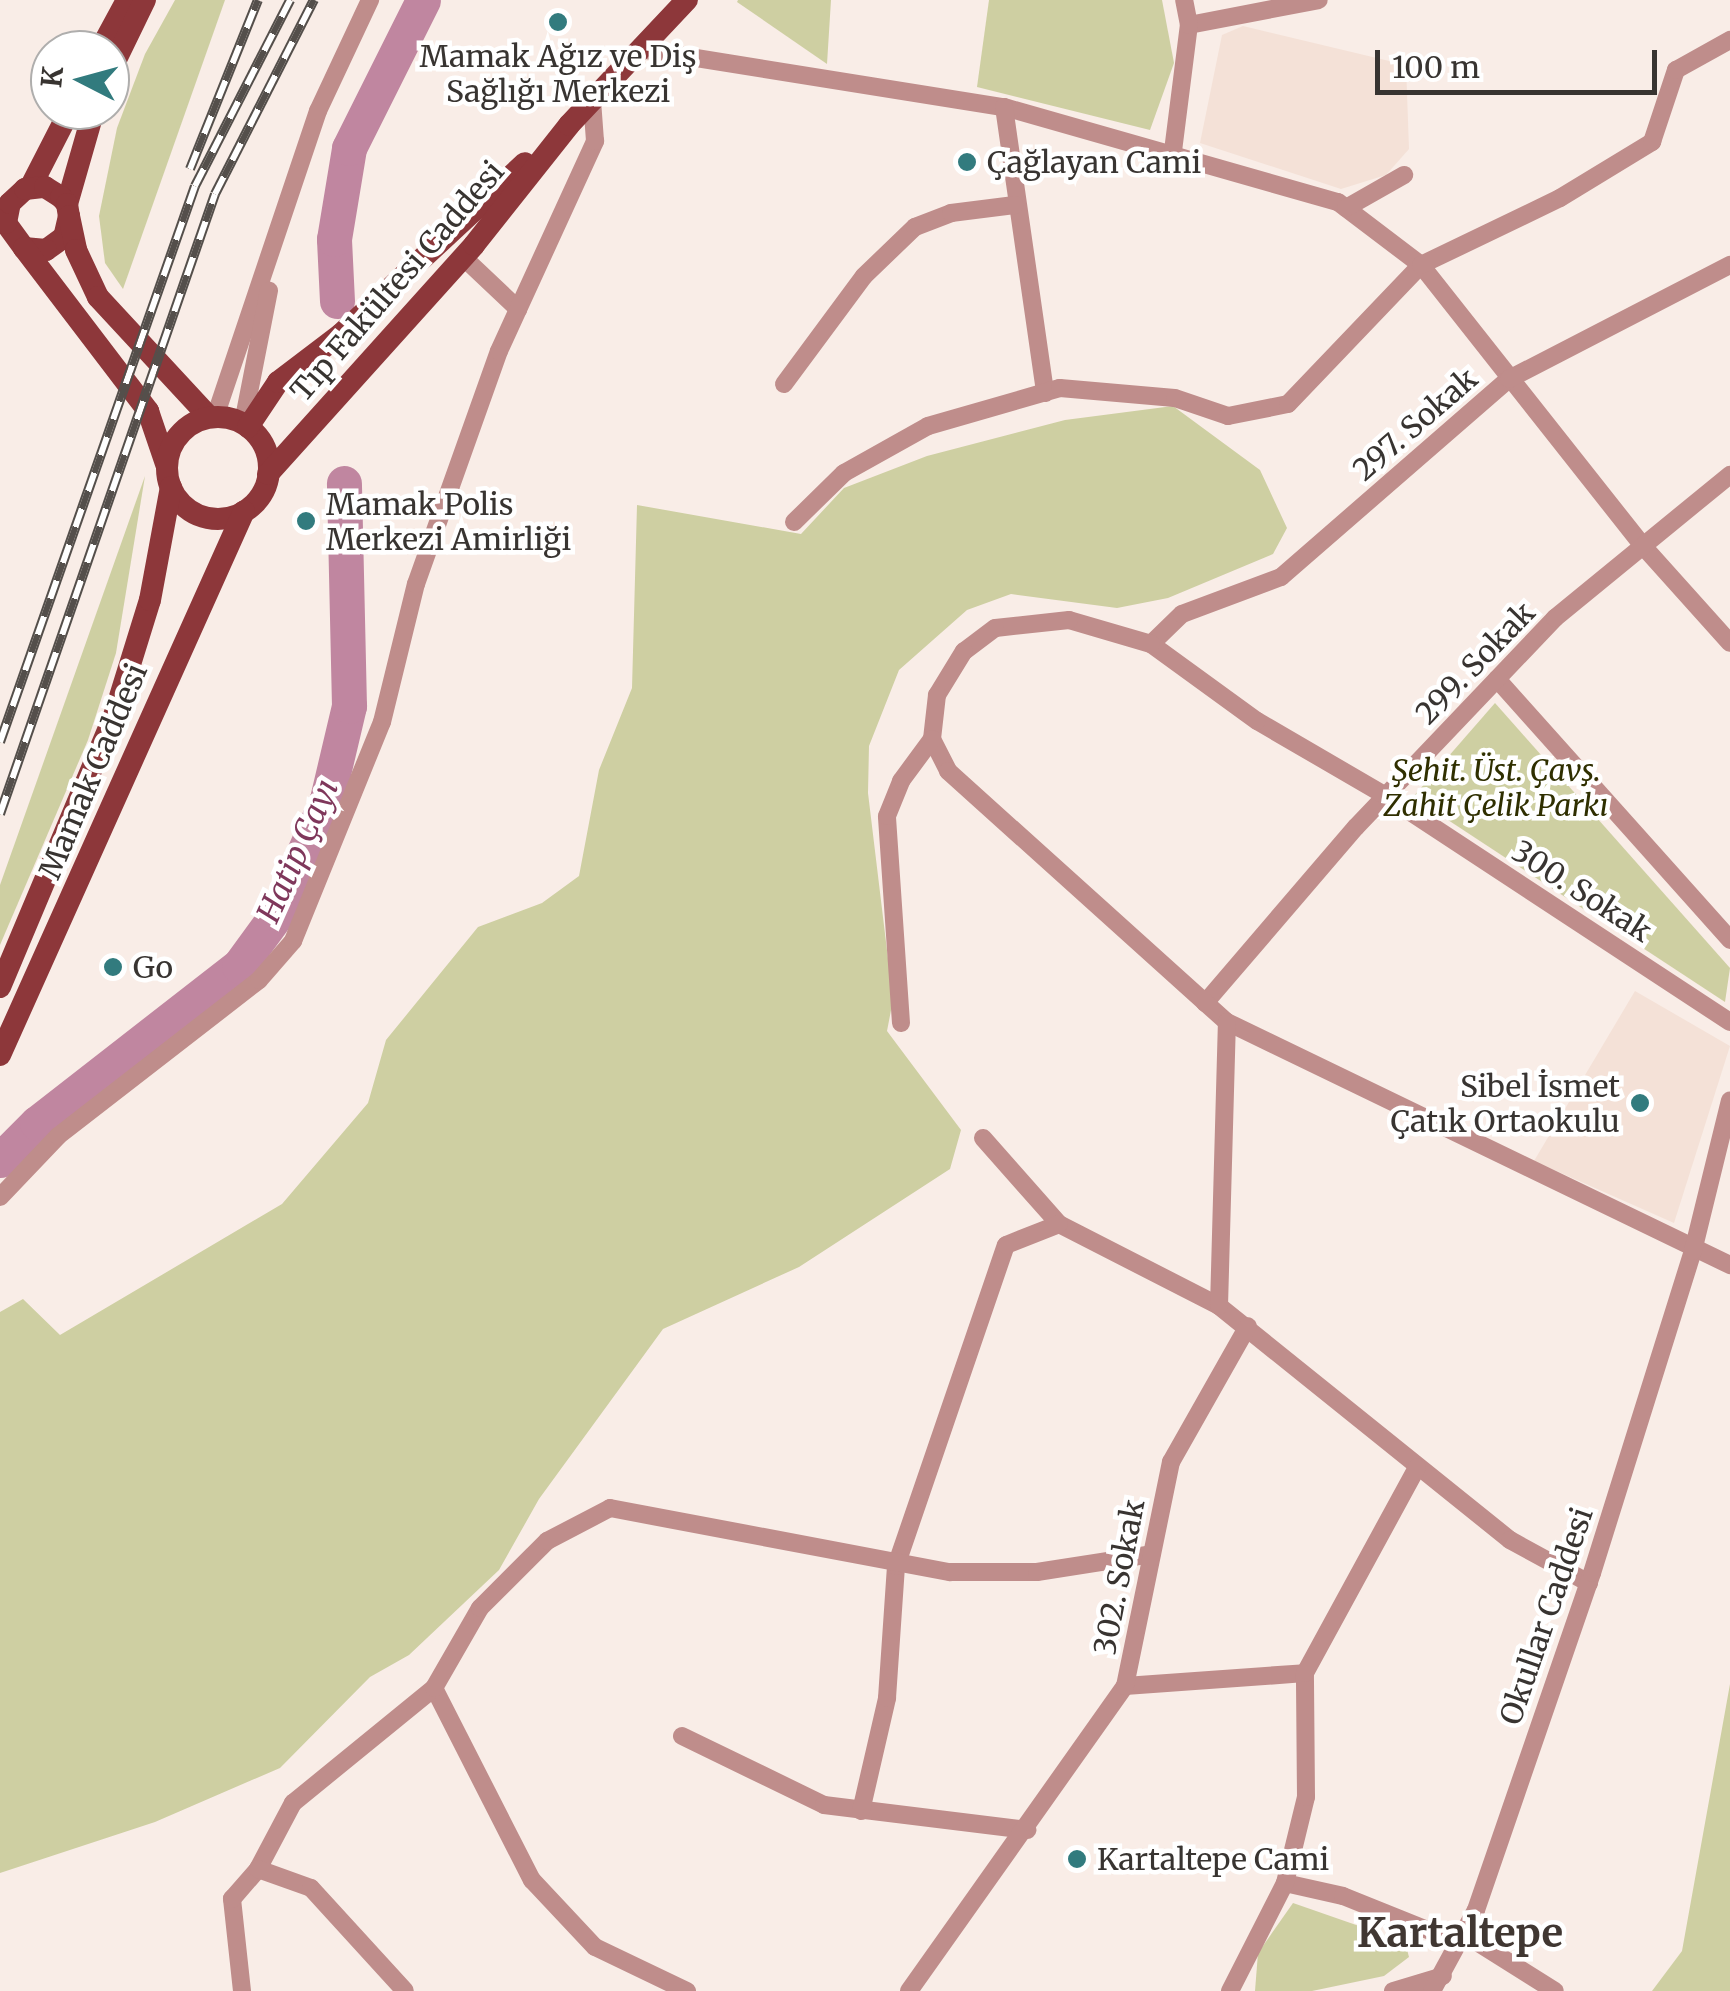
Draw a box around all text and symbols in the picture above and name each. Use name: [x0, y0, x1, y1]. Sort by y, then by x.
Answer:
marker: Mamak Ağız ve Diş Sağlığı Merkezi: [547, 11, 569, 33]
north arrow: [30, 30, 130, 130]
scale bar: [1380, 30, 1662, 92]
place label: Mamak Ağız ve Diş Sağlığı Merkezi: [420, 38, 696, 108]
text: 100 m: [1392, 48, 1480, 86]
text: K: [33, 65, 71, 89]
place label: Çağlayan Cami: [987, 144, 1201, 180]
marker: Çağlayan Cami: [956, 151, 978, 173]
street label: Tıp Fakültesi Caddesi: [283, 154, 511, 408]
street label: 297. Sokak: [1346, 360, 1484, 488]
place label: Mamak Polis Merkezi Amirliği: [326, 486, 571, 556]
marker: Mamak Polis Merkezi Amirliği: [295, 510, 317, 532]
street label: 299. Sokak: [1408, 595, 1542, 731]
street label: Mamak Caddesi: [31, 658, 155, 884]
park label: Şehit. Üst. Çavş. Zahit Çelik Parkı: [1384, 752, 1608, 822]
water label: Hatip Çayı: [249, 773, 347, 929]
street label: 300. Sokak: [1506, 833, 1658, 949]
place label: Go: [133, 949, 173, 985]
marker: Go: [102, 956, 124, 978]
place label: Sibel İsmet Çatık Ortaokulu: [1391, 1068, 1620, 1138]
marker: Sibel İsmet Çatık Ortaokulu: [1629, 1092, 1651, 1114]
street label: 302. Sokak: [1086, 1496, 1152, 1658]
street label: Okullar Caddesi: [1492, 1503, 1600, 1729]
place label: Kartaltepe Cami: [1097, 1841, 1329, 1877]
marker: Kartaltepe Cami: [1066, 1848, 1088, 1870]
district label: Kartaltepe: [1357, 1909, 1563, 1957]

